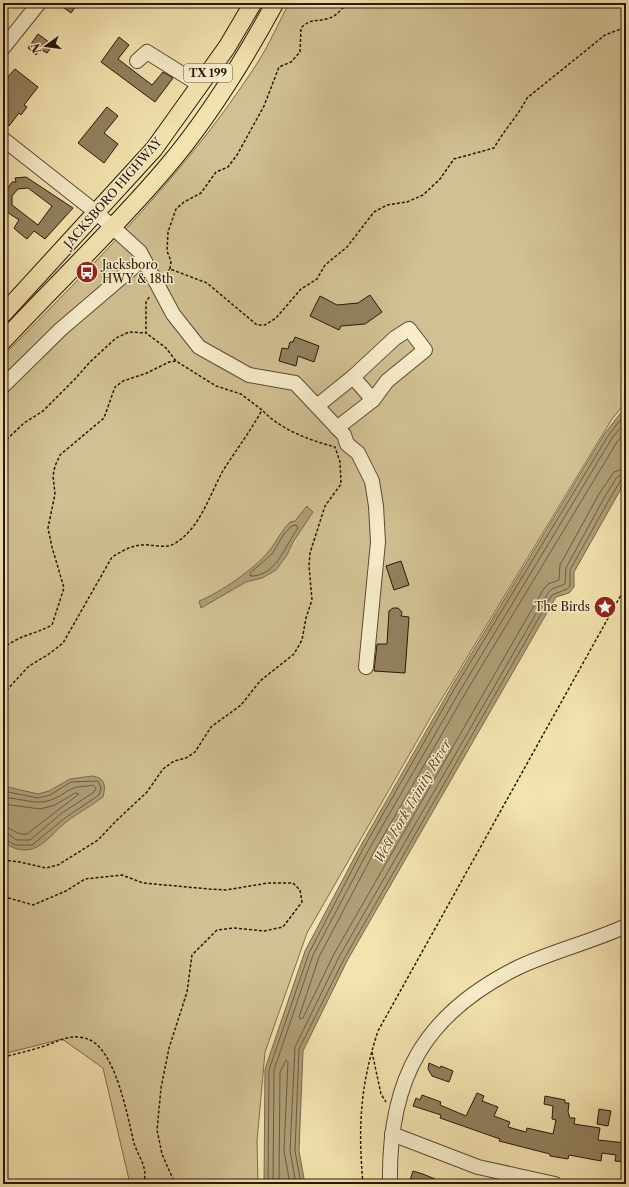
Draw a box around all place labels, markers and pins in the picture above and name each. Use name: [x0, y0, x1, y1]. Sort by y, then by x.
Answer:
place label: Jacksboro HWY & 18th: [100, 257, 174, 286]
bus stop icon: Jacksboro HWY & 18th: [74, 259, 100, 285]
place icon: The Birds: [592, 594, 618, 620]
place label: The Birds: [534, 599, 590, 614]

